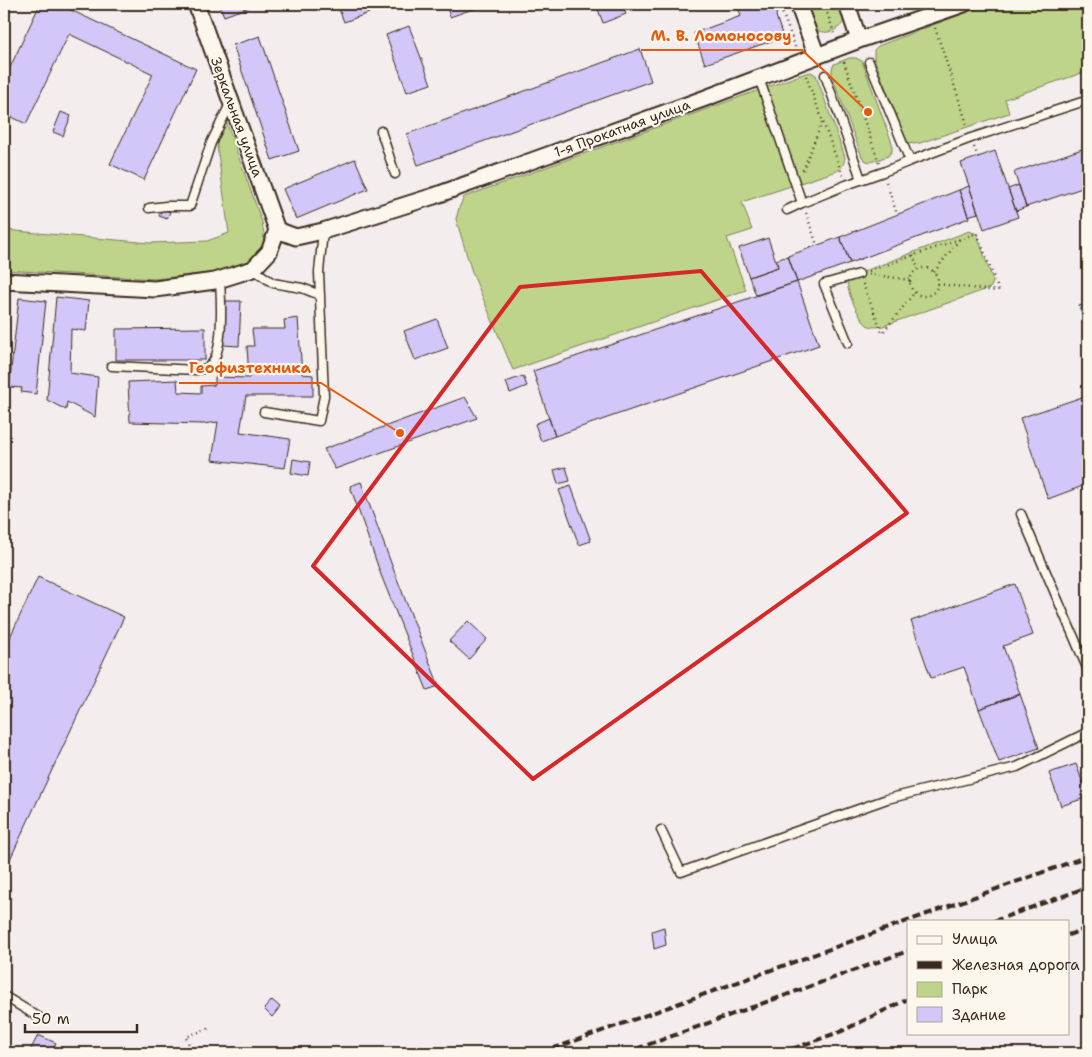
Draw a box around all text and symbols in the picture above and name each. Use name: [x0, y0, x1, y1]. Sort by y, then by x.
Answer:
callout: М. В. Ломоносову: [641, 20, 802, 50]
text: М. В. Ломоносову: [651, 26, 791, 46]
street label: Зеркальная улица: [207, 54, 267, 180]
street label: 1-я Прокатная улица: [552, 95, 693, 161]
callout: Геофизтехника: [179, 353, 321, 383]
text: Геофизтехника: [189, 358, 312, 378]
legend: [907, 920, 1070, 1034]
text: Улица: [952, 929, 998, 949]
text: Железная дорога: [952, 955, 1080, 975]
text: Парк: [952, 979, 988, 999]
scale bar: [25, 1002, 138, 1034]
text: Здание: [952, 1005, 1006, 1025]
text: 50 m: [32, 1009, 70, 1029]

